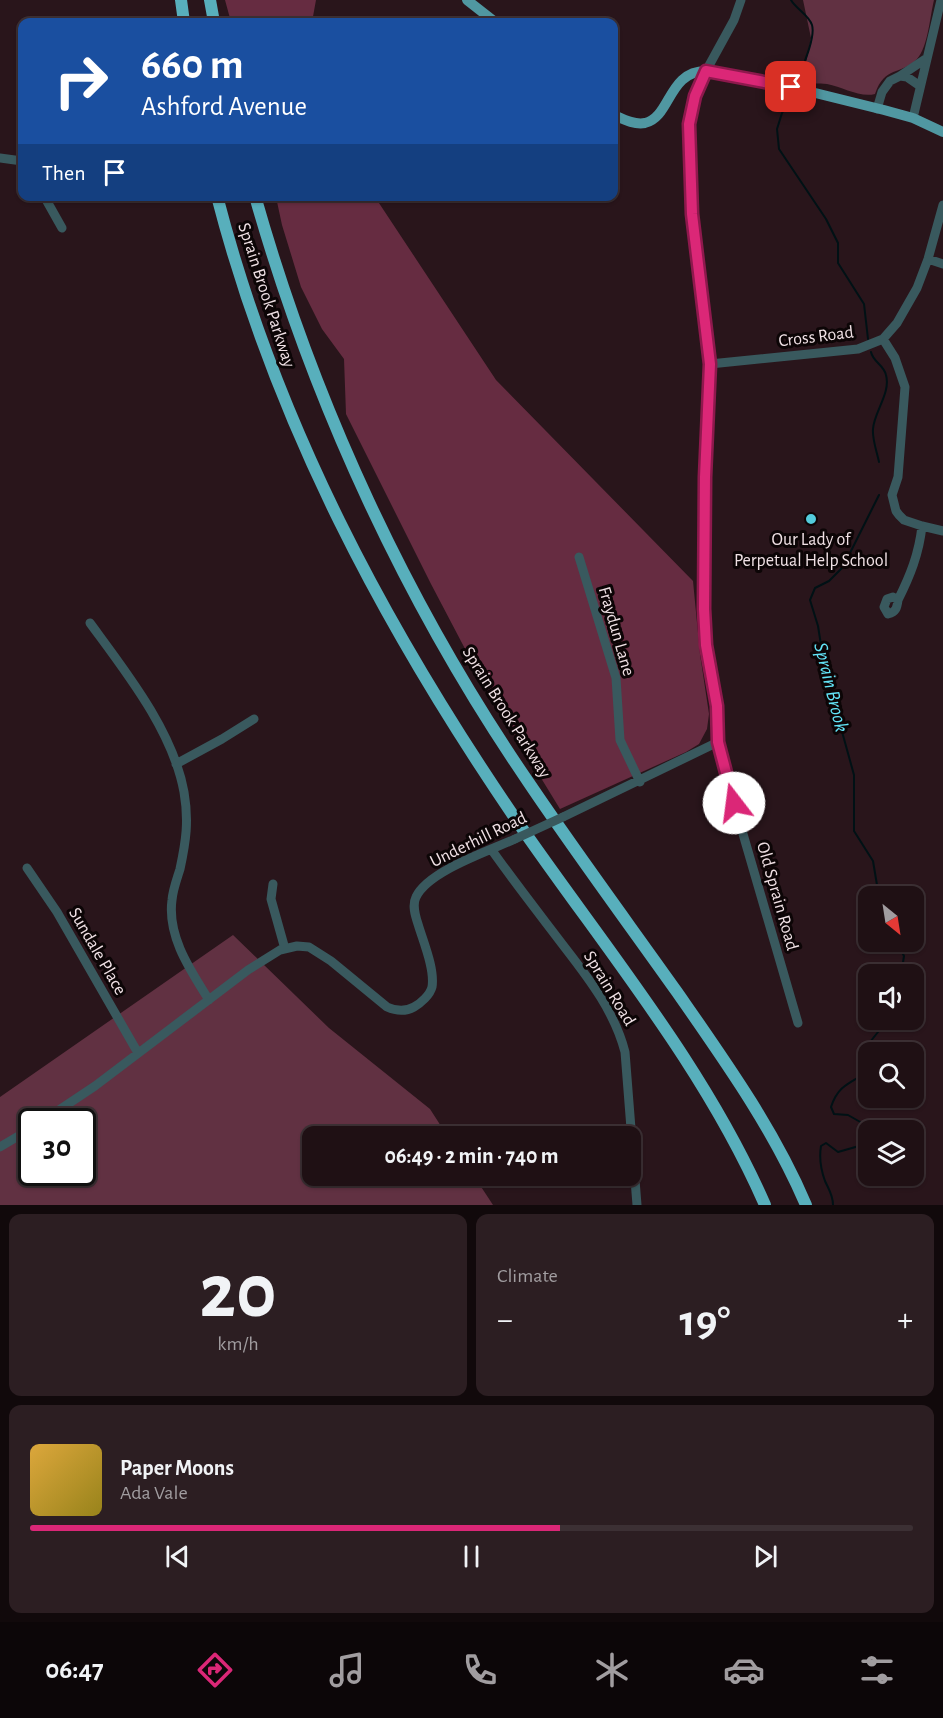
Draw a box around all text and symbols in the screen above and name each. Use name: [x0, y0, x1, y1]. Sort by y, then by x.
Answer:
icon: right: [42, 42, 120, 120]
text: 660 m: [141, 44, 244, 86]
pin: [765, 61, 816, 112]
icon: arrive: [774, 70, 807, 103]
text: Ashford Avenue: [141, 93, 307, 120]
icon: arrive: [98, 156, 131, 189]
text: Then: [42, 162, 86, 184]
street label: Sprain Brook Parkway: [234, 221, 298, 370]
street label: Cross Road: [777, 323, 855, 351]
marker: Our Lady of Perpetual Help School: [804, 512, 818, 526]
place label: Our Lady of Perpetual Help School: [734, 531, 888, 570]
street label: Fraydun Lane: [595, 585, 637, 678]
water label: Sprain Brook: [810, 640, 852, 734]
street label: Sprain Brook Parkway: [459, 644, 554, 782]
position arrow: [702, 771, 766, 835]
street label: Underhill Road: [427, 809, 530, 871]
street label: Old Sprain Road: [753, 840, 801, 953]
north arrow: [858, 886, 924, 952]
map controls: [858, 886, 924, 1186]
street label: Sundale Place: [65, 905, 129, 998]
street label: Sprain Road: [580, 948, 638, 1029]
button: sound: [858, 964, 924, 1030]
button: search: [858, 1042, 924, 1108]
speed limit sign: 30: [18, 1108, 96, 1186]
button: layers: [858, 1120, 924, 1186]
text: 06:49 · 2 min · 740 m: [384, 1145, 559, 1167]
text: 20: [199, 1254, 277, 1332]
text: Climate: [497, 1266, 558, 1286]
text: 19°: [679, 1299, 731, 1344]
text: −: [497, 1304, 513, 1337]
text: +: [897, 1304, 913, 1337]
text: km/h: [217, 1334, 259, 1354]
text: Paper Moons: [120, 1457, 234, 1479]
text: Ada Vale: [120, 1483, 188, 1503]
icon: previous: [161, 1540, 194, 1573]
icon: pause: [455, 1540, 488, 1573]
icon: next: [749, 1540, 782, 1573]
icon: directions: [194, 1649, 236, 1691]
icon: music: [326, 1649, 368, 1691]
icon: phone: [459, 1649, 501, 1691]
icon: climate: [591, 1649, 633, 1691]
icon: car: [723, 1649, 765, 1691]
icon: filters: [856, 1649, 898, 1691]
text: 06:47: [45, 1656, 104, 1683]

